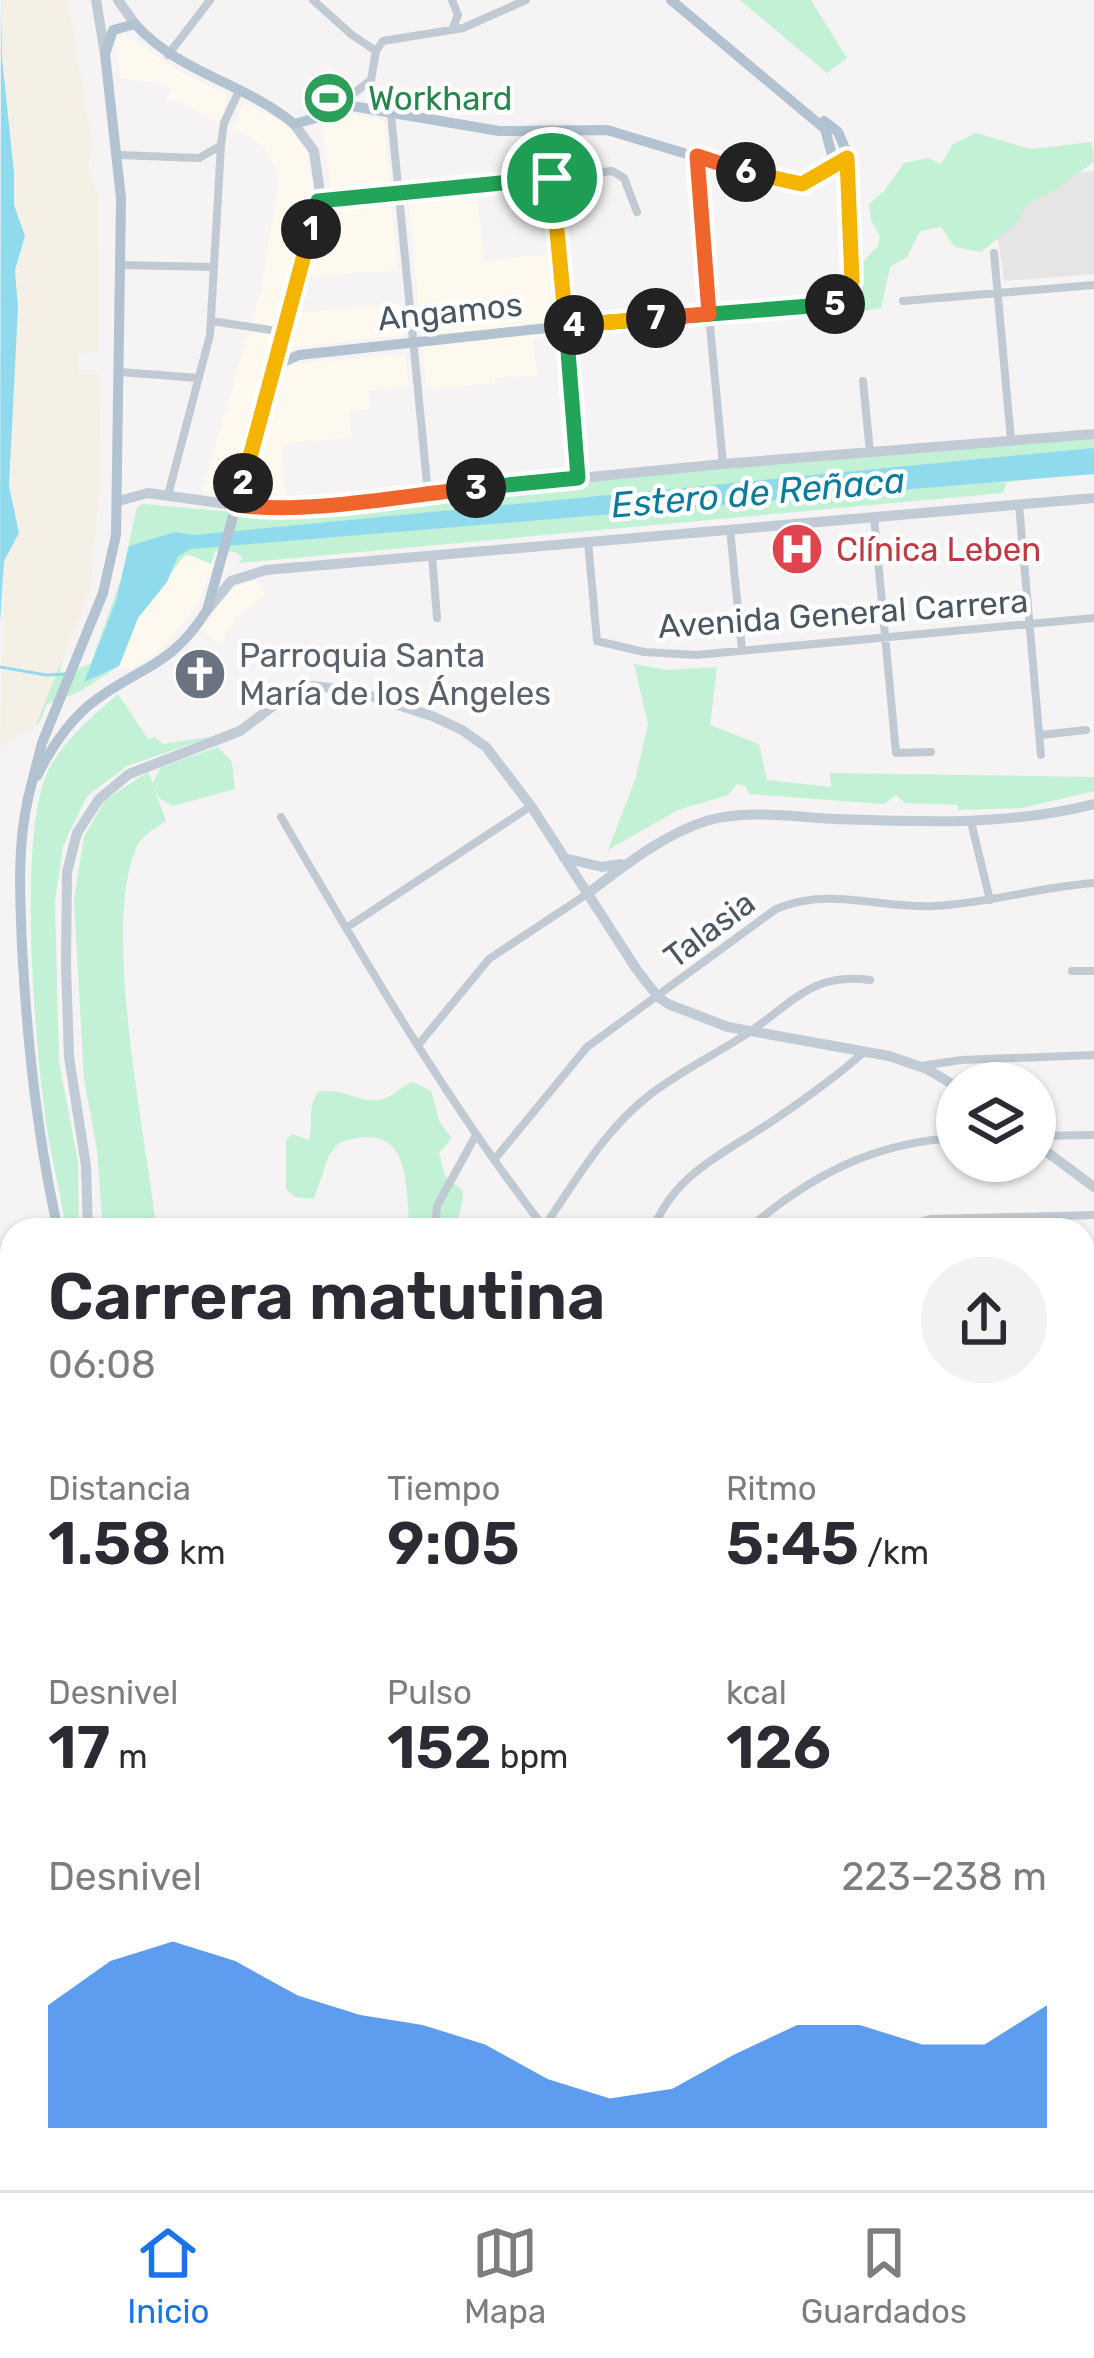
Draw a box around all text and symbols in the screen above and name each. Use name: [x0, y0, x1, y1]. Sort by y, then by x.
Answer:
sports icon: Workhard: [301, 70, 357, 126]
place label: Workhard: [368, 79, 512, 118]
pin: [501, 127, 603, 229]
pin: 6: [716, 142, 776, 202]
icon: arrive: [519, 145, 585, 211]
text: 6: [735, 152, 757, 191]
pin: 1: [281, 199, 341, 259]
text: 1: [303, 209, 319, 248]
pin: 5: [805, 274, 865, 334]
text: 5: [824, 284, 846, 323]
street label: Angamos: [376, 285, 524, 338]
pin: 7: [626, 288, 686, 348]
pin: 4: [544, 295, 604, 355]
text: 7: [647, 298, 665, 337]
text: 4: [563, 305, 585, 344]
pin: 2: [213, 453, 273, 513]
pin: 3: [446, 458, 506, 518]
water label: Estero de Reñaca: [609, 458, 907, 527]
text: 2: [232, 463, 254, 502]
text: 3: [465, 468, 487, 507]
hospital icon: Clínica Leben: [769, 521, 825, 577]
place label: Clínica Leben: [836, 530, 1041, 569]
street label: Avenida General Carrera: [657, 581, 1029, 646]
place label: Parroquia Santa María de los Ángeles: [239, 636, 551, 713]
church icon: Parroquia Santa María de los Ángeles: [172, 646, 228, 702]
street label: Talasia: [656, 883, 762, 976]
map controls: [936, 1062, 1056, 1182]
button: layers: [936, 1062, 1056, 1182]
text: Carrera matutina: [48, 1257, 606, 1336]
button: share: [921, 1257, 1047, 1383]
text: 06:08: [48, 1342, 156, 1388]
text: Distancia: [48, 1469, 191, 1508]
text: Tiempo: [387, 1469, 500, 1508]
text: Ritmo: [726, 1469, 817, 1508]
text: 1.58: [48, 1508, 171, 1579]
text: 9:05: [387, 1508, 520, 1579]
text: 5:45: [726, 1508, 859, 1579]
text: km: [171, 1533, 226, 1572]
text: /km: [859, 1533, 929, 1572]
text: Desnivel: [48, 1673, 178, 1712]
text: Pulso: [387, 1673, 472, 1712]
text: kcal: [726, 1673, 787, 1712]
text: 17: [48, 1712, 110, 1783]
text: 152: [387, 1712, 492, 1783]
text: 126: [726, 1712, 831, 1783]
text: m: [110, 1737, 148, 1776]
text: bpm: [492, 1737, 568, 1776]
text: Desnivel: [48, 1854, 202, 1900]
text: 223–238 m: [842, 1854, 1047, 1900]
tab: Inicio: [127, 2220, 209, 2331]
tab: Mapa: [464, 2220, 546, 2331]
tab: Guardados: [801, 2220, 967, 2331]

